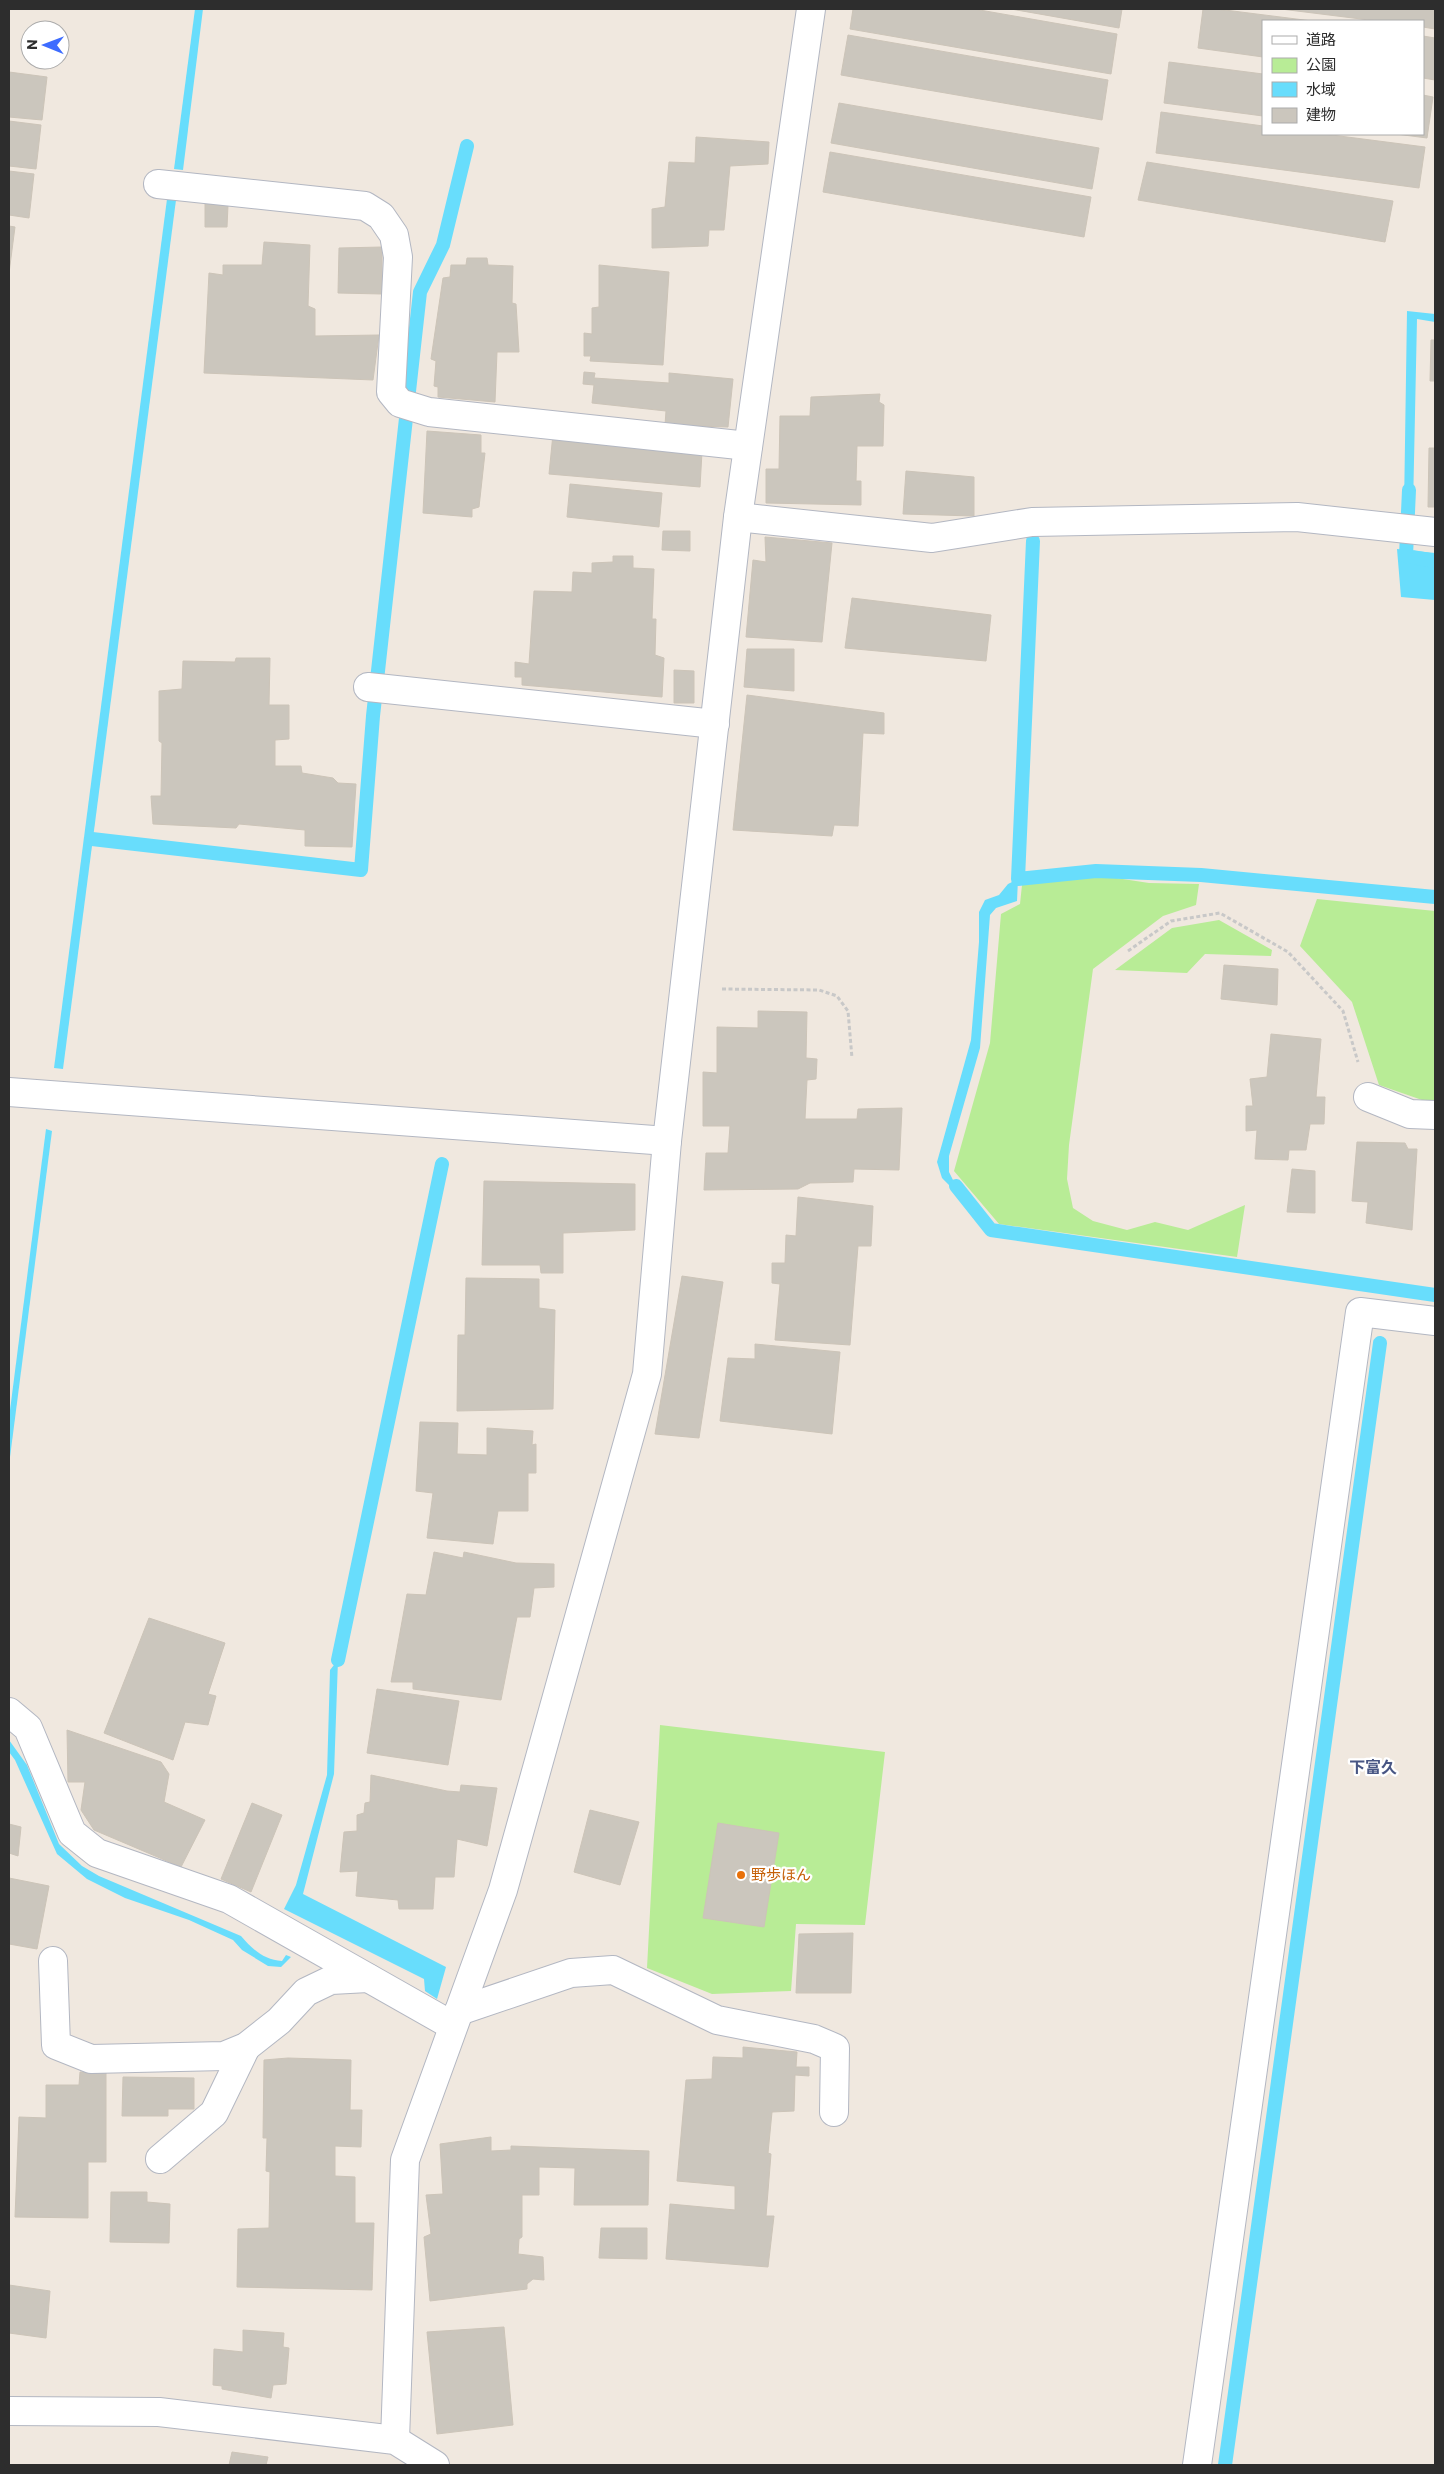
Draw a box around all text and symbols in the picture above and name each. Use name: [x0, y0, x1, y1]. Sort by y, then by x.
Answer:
north arrow: [20, 20, 70, 70]
legend: [1262, 20, 1424, 135]
text: 道路: [1306, 30, 1336, 48]
text: N: [23, 39, 40, 50]
text: 公園: [1306, 55, 1336, 73]
text: 水域: [1306, 80, 1336, 98]
text: 建物: [1306, 105, 1336, 123]
district label: 下富久: [1349, 1757, 1397, 1776]
place label: 野歩ほん: [751, 1865, 811, 1883]
marker: 野歩ほん: [735, 1869, 747, 1881]

